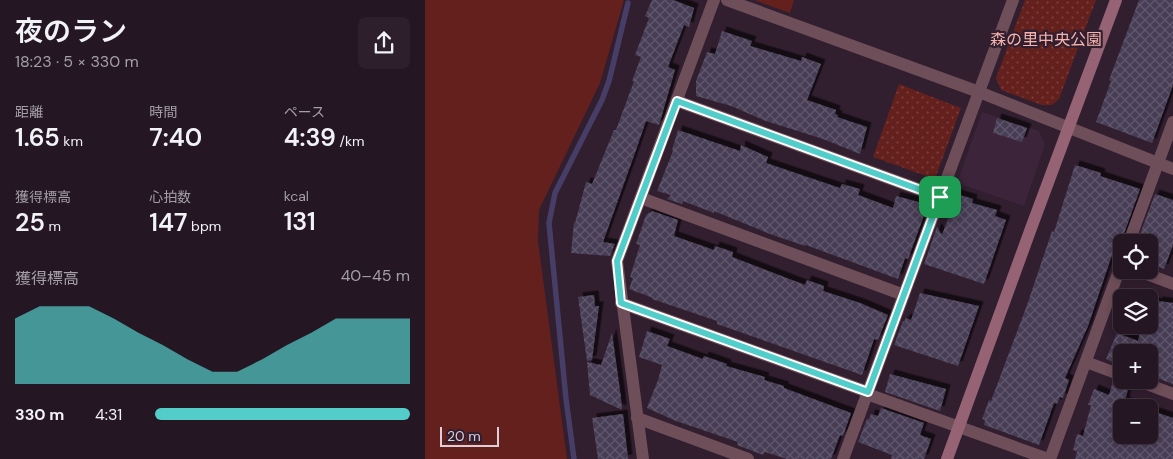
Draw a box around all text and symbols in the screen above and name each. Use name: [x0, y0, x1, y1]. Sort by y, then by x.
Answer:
text: 夜のラン: [15, 13, 127, 50]
button: share: [358, 17, 410, 69]
park label: 森の里中央公園: [990, 29, 1102, 50]
text: 18:23 · 5 × 330 m: [15, 51, 139, 72]
text: 距離: [15, 103, 43, 121]
text: 時間: [149, 103, 177, 121]
text: ペース: [284, 103, 325, 121]
text: 1.65: [15, 121, 60, 154]
text: 7:40: [149, 121, 202, 154]
text: 4:39: [284, 121, 336, 154]
text: km: [60, 132, 83, 150]
text: /km: [336, 132, 365, 150]
pin: [919, 176, 961, 218]
icon: arrive: [926, 183, 954, 211]
text: kcal: [284, 187, 309, 205]
text: 獲得標高: [15, 188, 71, 206]
text: 心拍数: [149, 188, 191, 206]
text: 131: [284, 205, 316, 238]
text: 25: [15, 206, 45, 239]
text: 147: [149, 206, 187, 239]
text: m: [45, 217, 61, 235]
text: bpm: [187, 217, 221, 235]
map controls: [1113, 234, 1158, 444]
button: locate: [1113, 234, 1158, 279]
text: 40–45 m: [341, 265, 410, 286]
text: 獲得標高: [15, 268, 79, 289]
button: layers: [1113, 289, 1158, 334]
button: +: [1113, 344, 1158, 389]
button: −: [1113, 399, 1158, 444]
text: 330 m: [15, 404, 64, 425]
text: 4:31: [95, 404, 122, 425]
scale bar: [440, 424, 499, 447]
text: 20 m: [447, 427, 481, 445]

